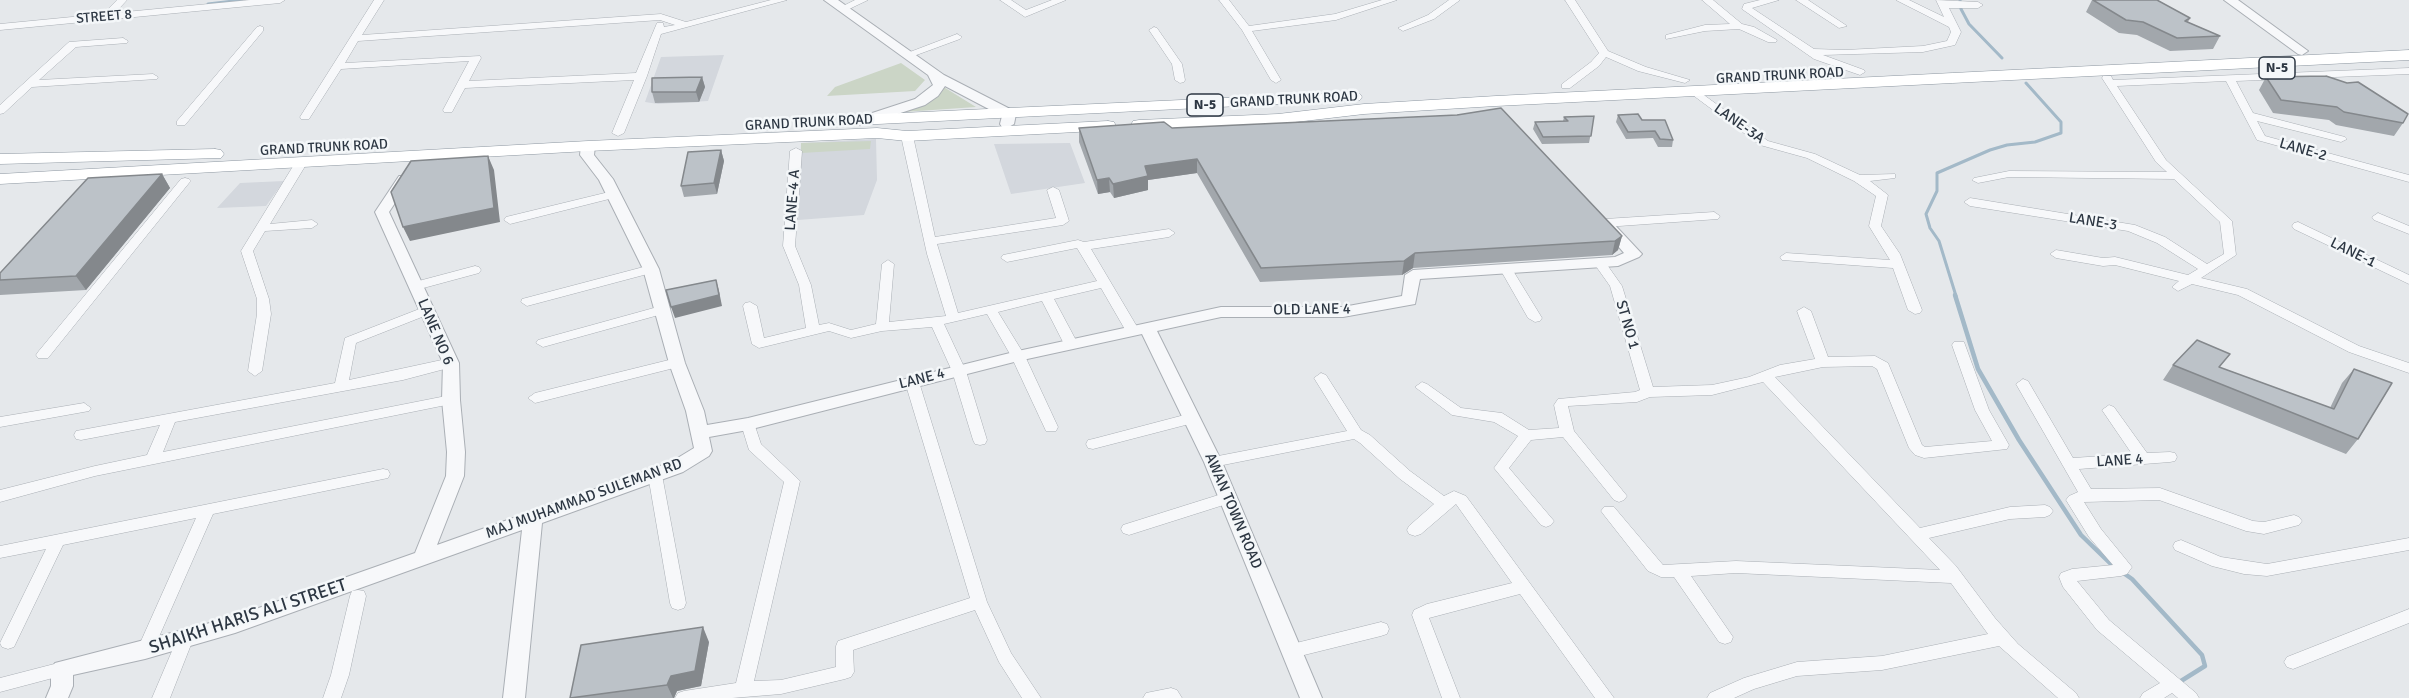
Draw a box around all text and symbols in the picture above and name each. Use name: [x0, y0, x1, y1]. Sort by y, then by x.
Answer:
street label: STREET 8: [75, 6, 133, 28]
road number: N-5: [2259, 57, 2295, 79]
street label: GRAND TRUNK ROAD: [1716, 64, 1844, 88]
street label: GRAND TRUNK ROAD: [1230, 88, 1358, 112]
road number: N-5: [1187, 94, 1223, 116]
street label: LANE-3A: [1710, 100, 1768, 148]
street label: GRAND TRUNK ROAD: [745, 111, 873, 135]
street label: LANE-2: [2277, 135, 2329, 165]
street label: GRAND TRUNK ROAD: [260, 136, 388, 160]
street label: LANE-4 A: [782, 169, 804, 231]
street label: LANE-3: [2067, 209, 2119, 235]
street label: LANE-1: [2327, 234, 2379, 272]
street label: LANE NO 6: [413, 296, 457, 368]
street label: ST NO 1: [1611, 298, 1643, 352]
street label: OLD LANE 4: [1273, 300, 1351, 320]
street label: LANE 4: [897, 365, 947, 393]
street label: AWAN TOWN ROAD: [1200, 450, 1266, 572]
street label: LANE 4: [2096, 450, 2144, 472]
street label: MAJ MUHAMMAD SULEMAN RD: [483, 455, 685, 543]
street label: SHAIKH HARIS ALI STREET: [147, 575, 349, 659]

